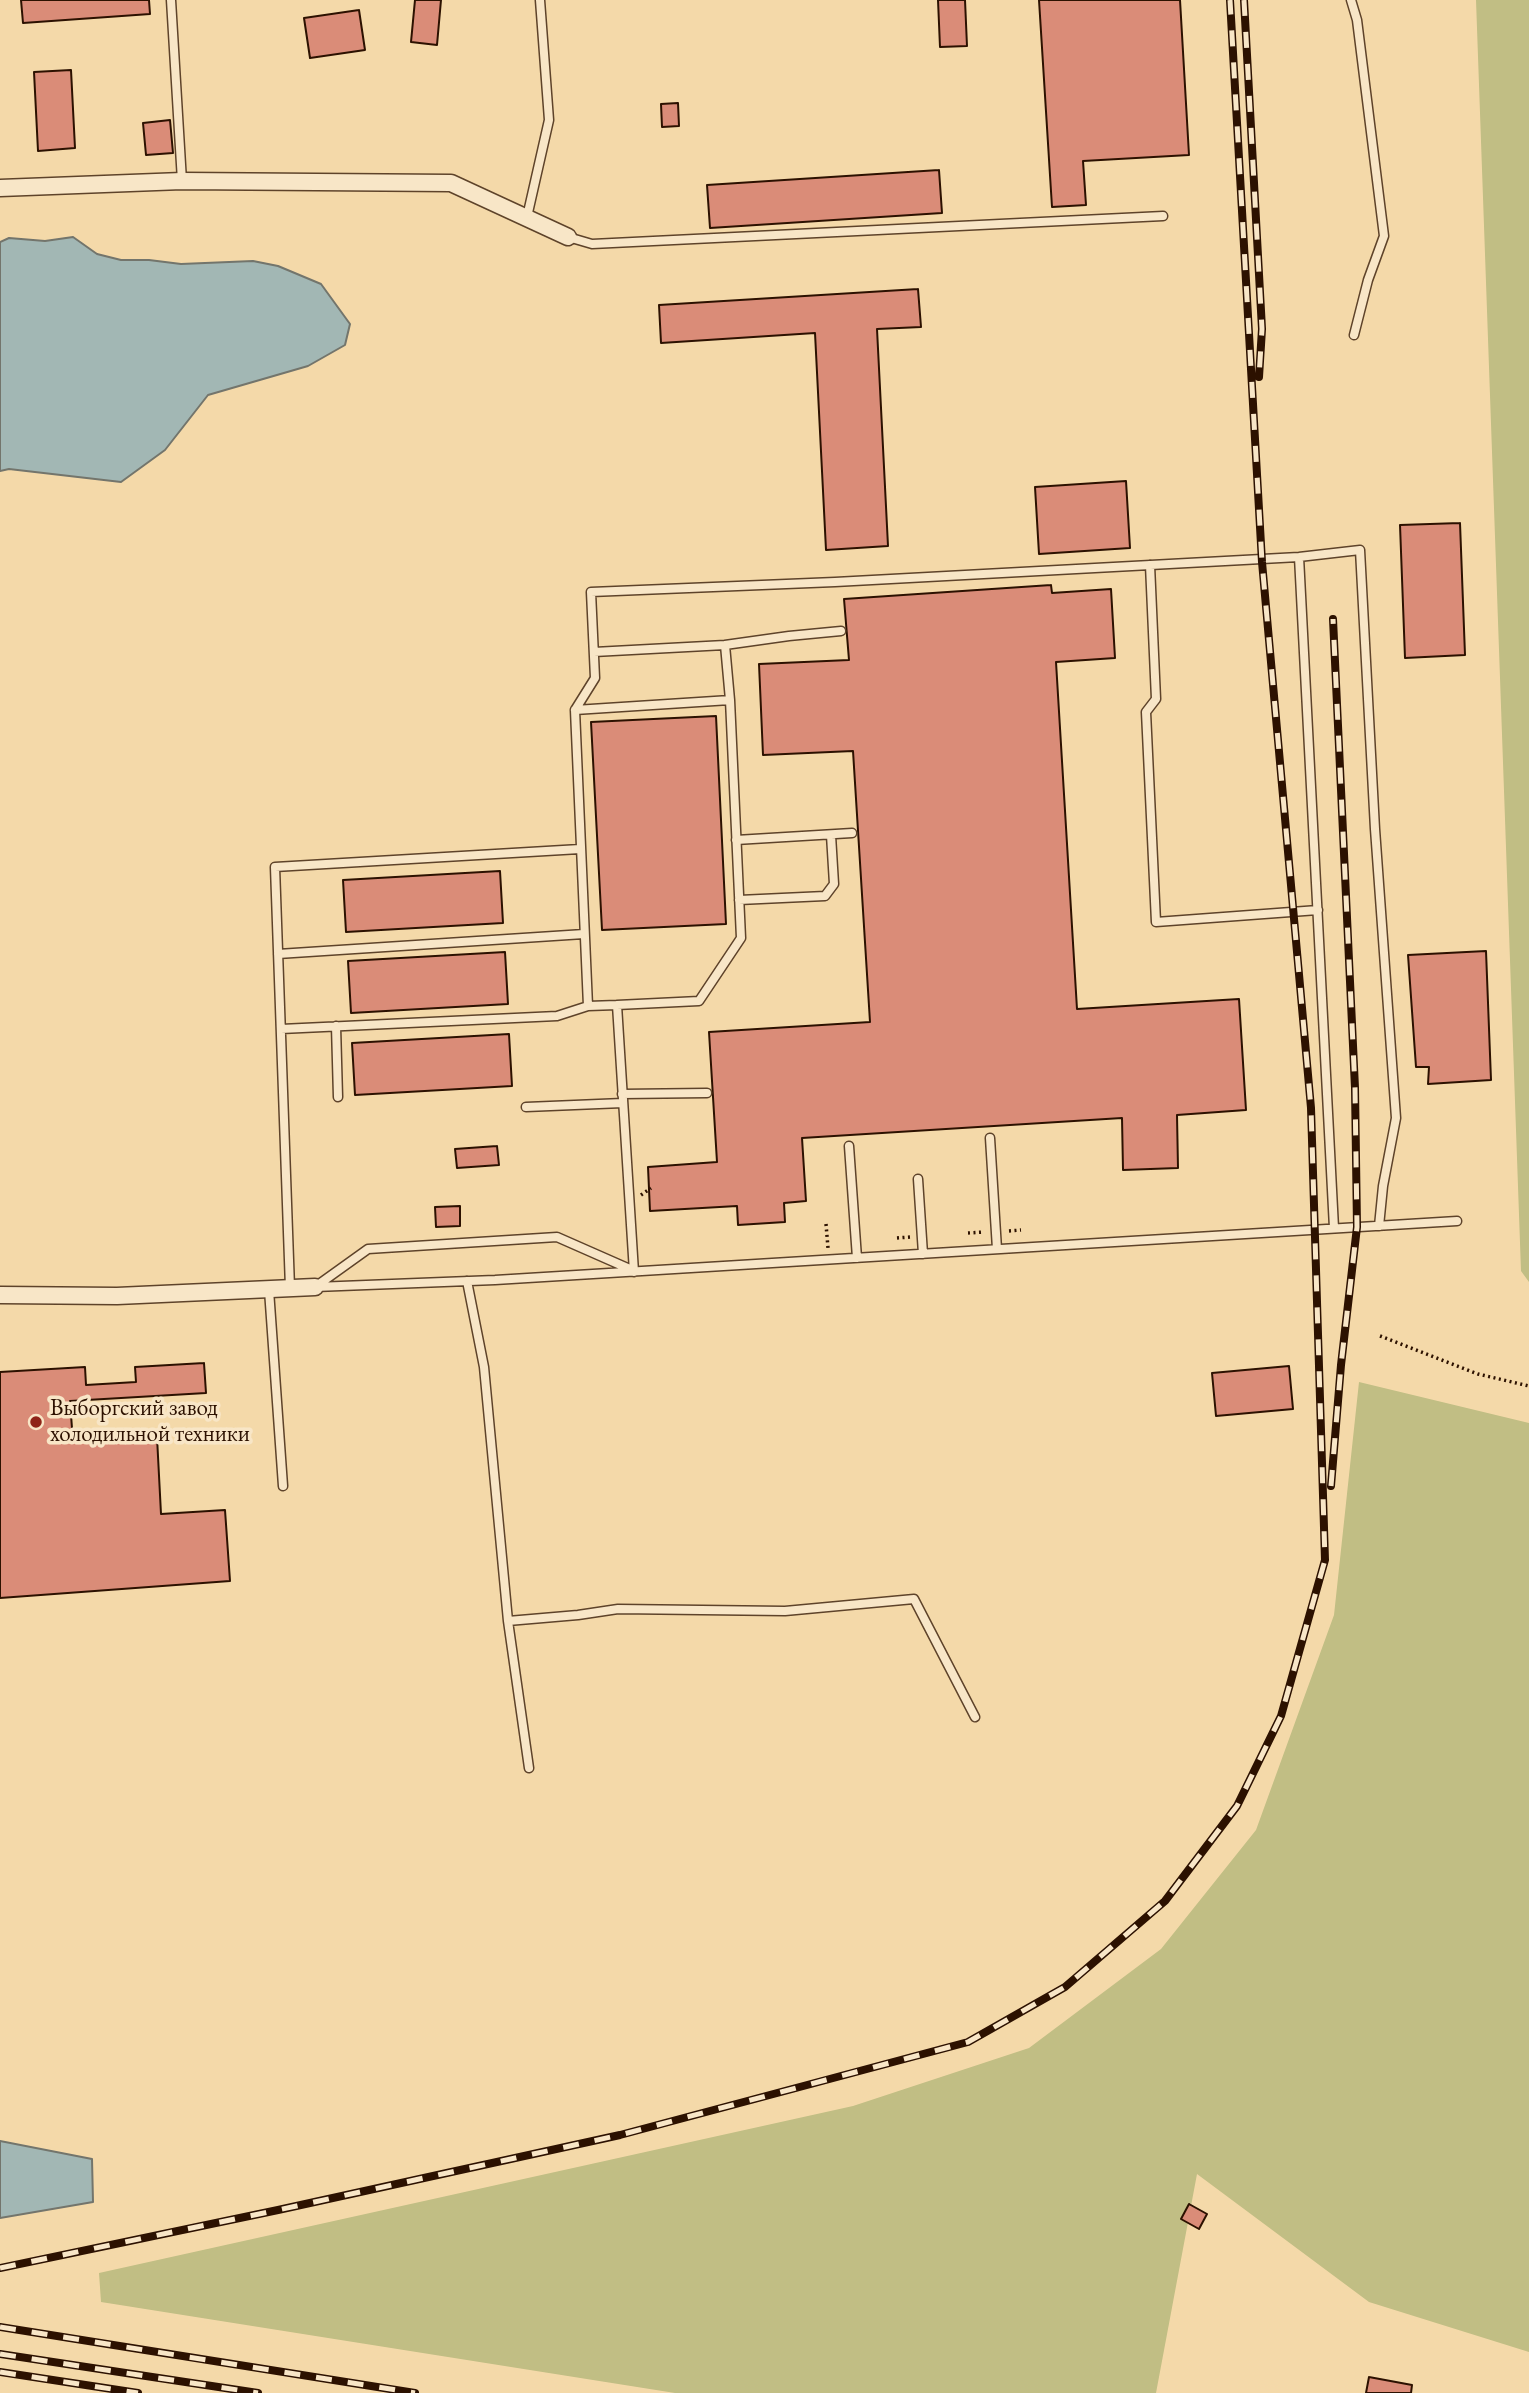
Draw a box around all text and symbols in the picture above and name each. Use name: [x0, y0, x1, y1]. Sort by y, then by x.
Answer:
place label: Выборгский завод холодильной техники: [50, 1395, 250, 1449]
marker: Выборгский завод холодильной техники: [28, 1414, 44, 1430]

